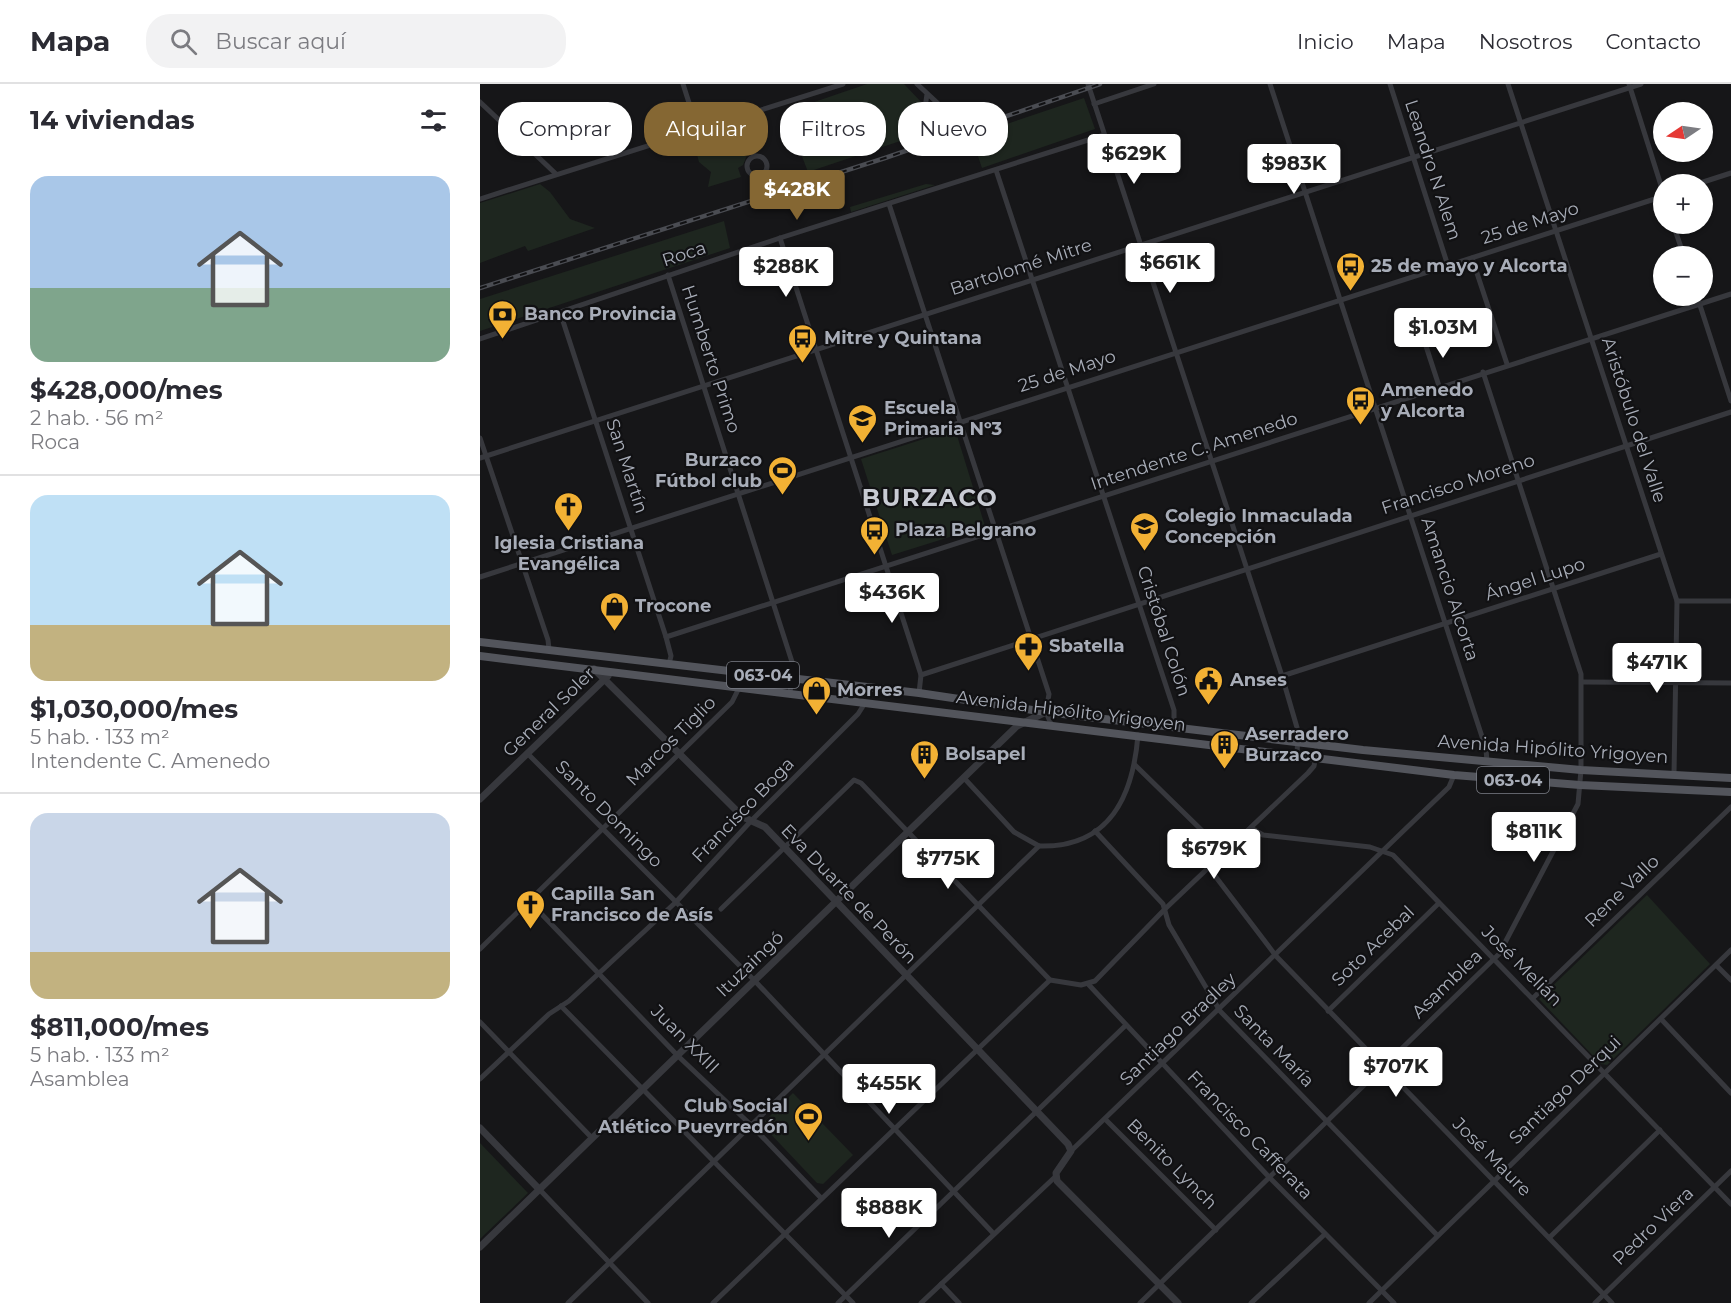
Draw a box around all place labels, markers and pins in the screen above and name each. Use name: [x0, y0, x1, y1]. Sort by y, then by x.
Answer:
pin: $629K: [1092, 134, 1176, 185]
pin: $983K: [1252, 144, 1336, 195]
pin: $428K: [755, 170, 839, 221]
pin: $661K: [1128, 243, 1212, 294]
pin: $288K: [744, 247, 828, 298]
bus stop icon: 25 de mayo y Alcorta: [1334, 250, 1366, 292]
place label: 25 de mayo y Alcorta: [1371, 255, 1568, 277]
bank icon: Banco Provincia: [487, 298, 519, 340]
place label: Banco Provincia: [524, 303, 677, 325]
pin: $1.03M: [1394, 308, 1492, 359]
bus stop icon: Mitre y Quintana: [787, 322, 819, 364]
place label: Mitre y Quintana: [824, 327, 982, 349]
place label: Amenedo y Alcorta: [1380, 379, 1473, 422]
bus stop icon: Amenedo y Alcorta: [1344, 384, 1376, 426]
place label: Escuela Primaria Nº3: [884, 397, 1003, 440]
school or university icon: Escuela Primaria Nº3: [847, 402, 879, 444]
place label: Burzaco Fútbol club: [655, 449, 762, 492]
sports icon: Burzaco Fútbol club: [767, 454, 799, 496]
church icon: Iglesia Cristiana Evangélica: [553, 490, 585, 532]
place label: Colegio Inmaculada Concepción: [1165, 505, 1353, 548]
school or university icon: Colegio Inmaculada Concepción: [1128, 510, 1160, 552]
bus stop icon: Plaza Belgrano: [858, 514, 890, 556]
place label: Plaza Belgrano: [895, 519, 1036, 541]
place label: Iglesia Cristiana Evangélica: [494, 532, 644, 575]
pin: $436K: [850, 573, 934, 624]
shop icon: Trocone: [598, 590, 630, 632]
place label: Trocone: [635, 595, 711, 617]
pharmacy icon: Sbatella: [1012, 630, 1044, 672]
place label: Sbatella: [1049, 635, 1125, 657]
pin: $471K: [1615, 643, 1699, 694]
public building icon: Anses: [1193, 664, 1225, 706]
place label: Anses: [1229, 669, 1287, 691]
shop icon: Morres: [800, 674, 832, 716]
place label: Morres: [837, 679, 903, 701]
place label: Aserradero Burzaco: [1244, 723, 1349, 766]
building icon: Aserradero Burzaco: [1208, 728, 1240, 770]
building icon: Bolsapel: [908, 738, 940, 780]
place label: Bolsapel: [945, 743, 1026, 765]
pin: $811K: [1492, 812, 1576, 863]
pin: $679K: [1172, 829, 1256, 880]
pin: $775K: [906, 839, 990, 890]
place label: Capilla San Francisco de Asís: [551, 883, 714, 926]
church icon: Capilla San Francisco de Asís: [514, 888, 546, 930]
pin: $707K: [1354, 1047, 1438, 1098]
pin: $455K: [847, 1064, 931, 1115]
place label: Club Social Atlético Pueyrredón: [597, 1095, 788, 1138]
sports icon: Club Social Atlético Pueyrredón: [793, 1100, 825, 1142]
pin: $888K: [847, 1188, 931, 1239]

